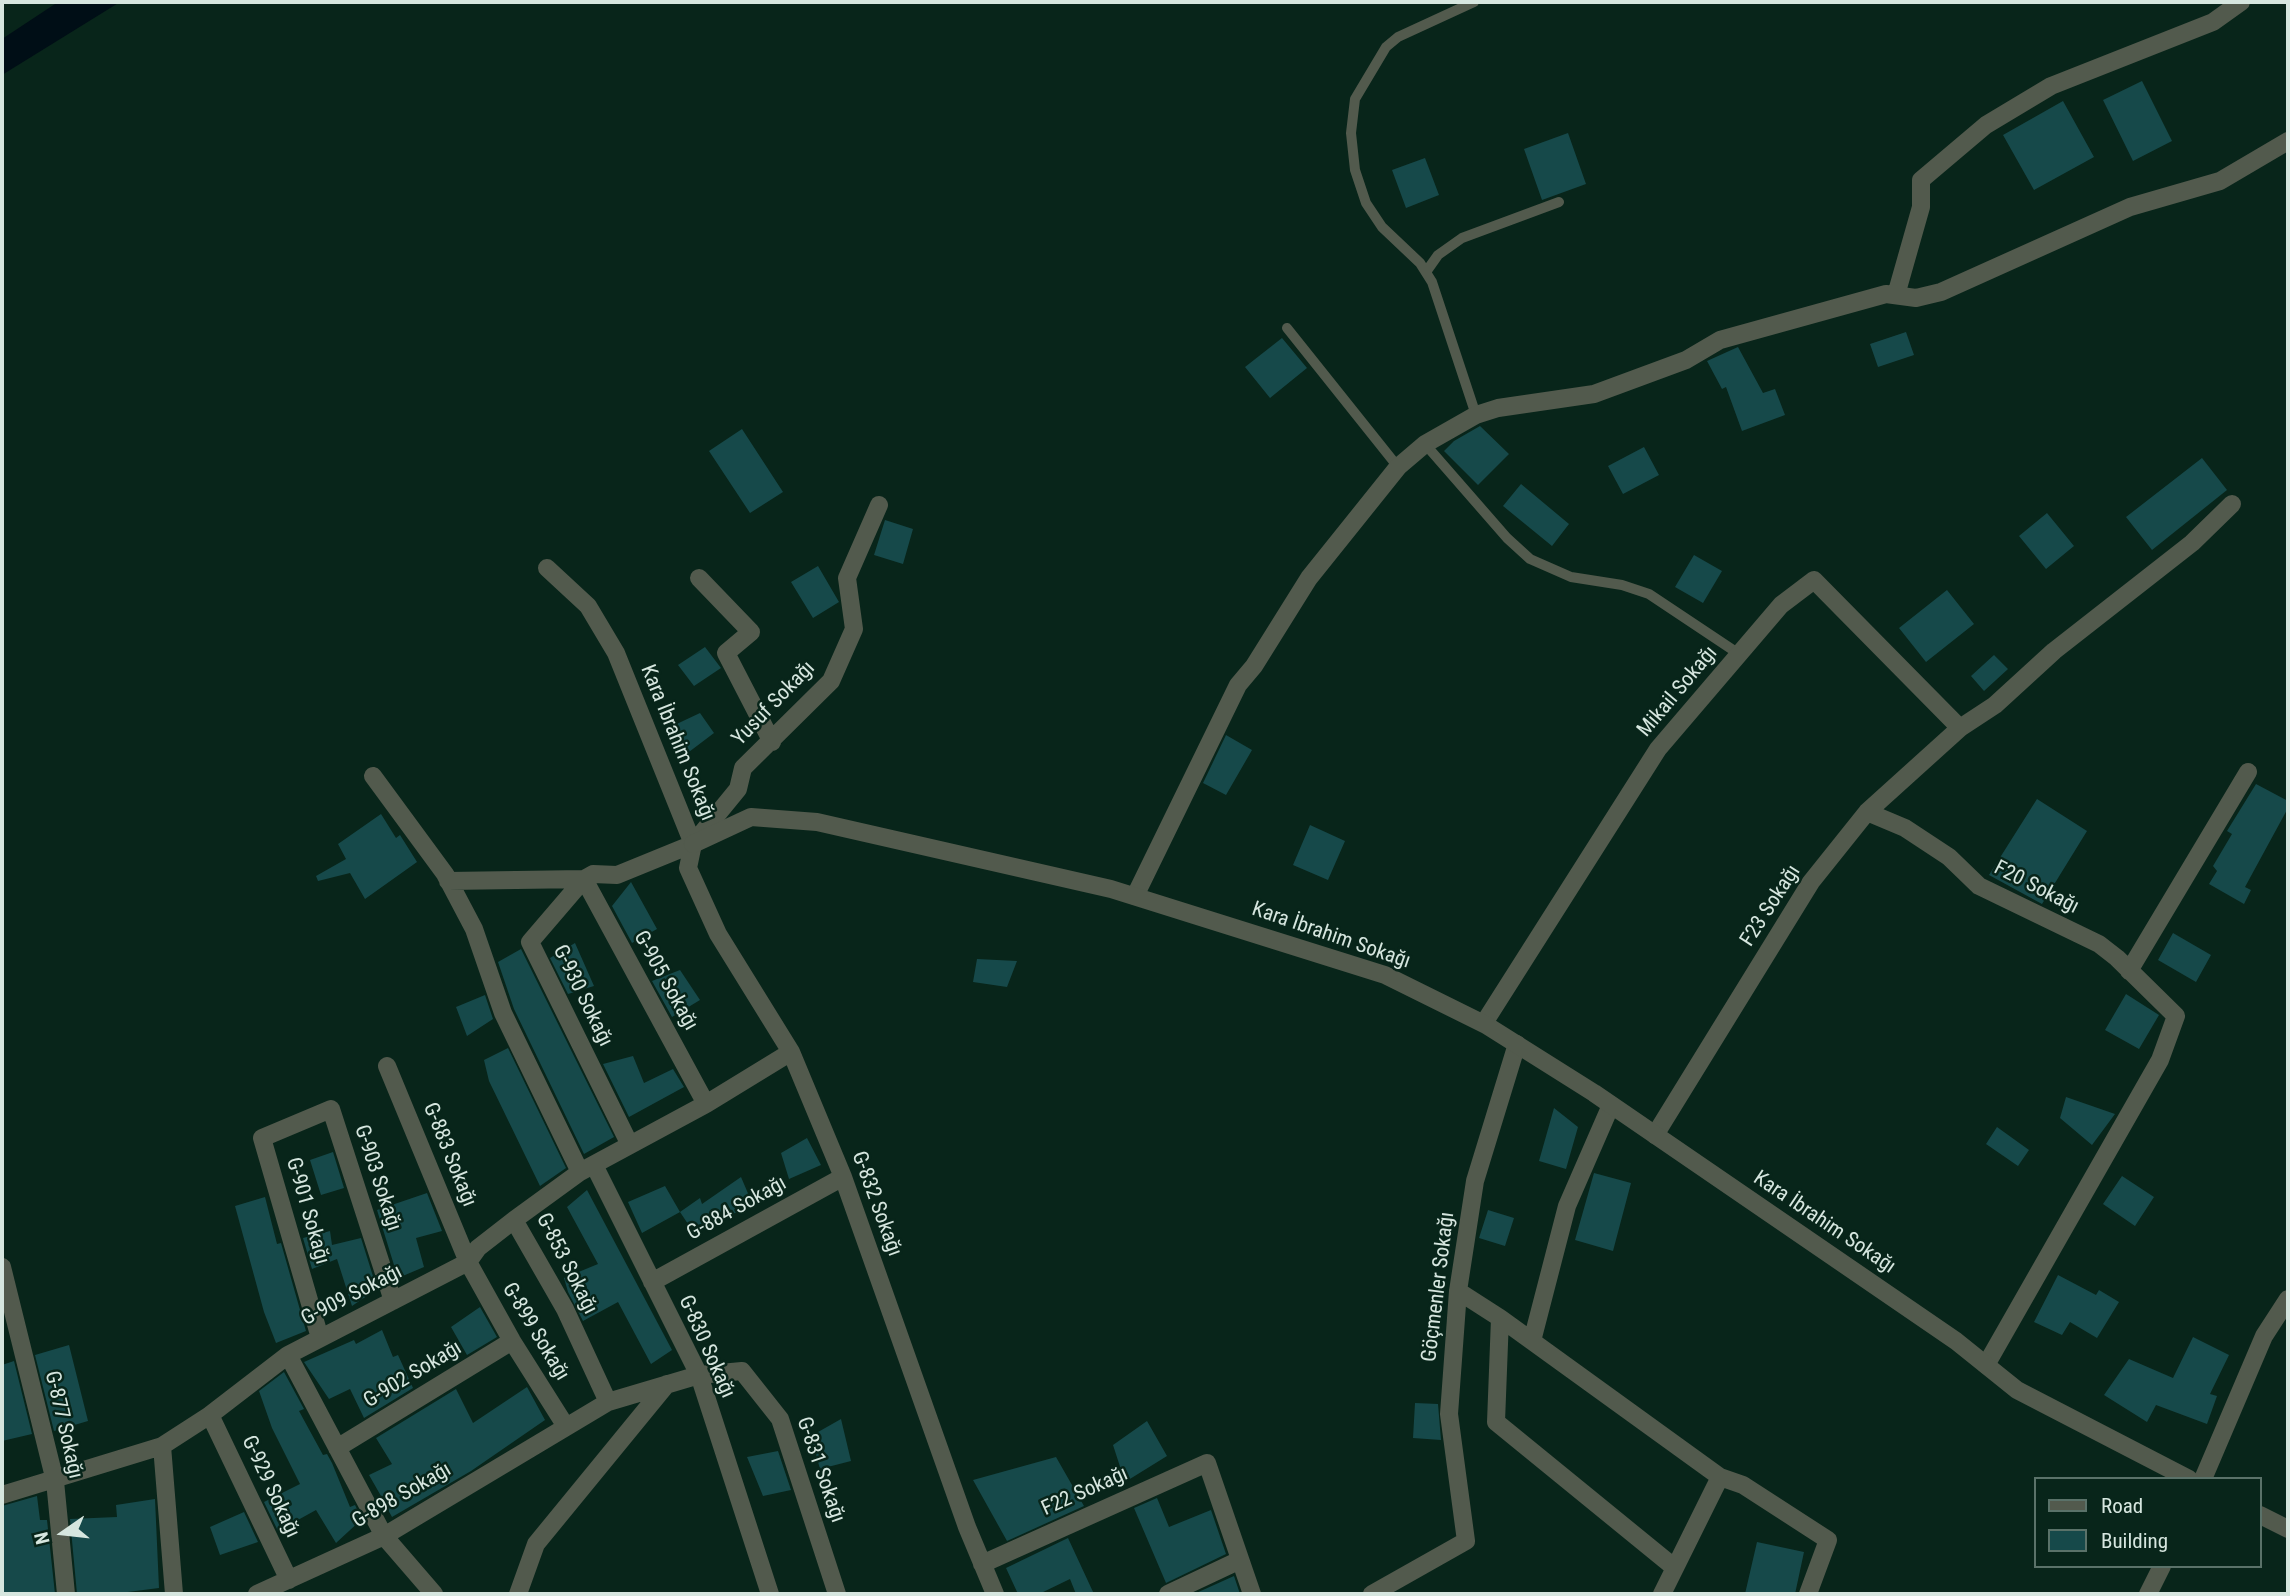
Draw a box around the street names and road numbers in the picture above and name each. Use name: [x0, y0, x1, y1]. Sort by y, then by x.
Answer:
street label: Mikail Sokağı: [1633, 641, 1723, 743]
street label: Yusuf Sokağı: [727, 656, 821, 752]
street label: Kara İbrahim Sokağı: [634, 661, 720, 825]
street label: F20 Sokağı: [1989, 856, 2083, 920]
street label: F23 Sokağı: [1735, 861, 1807, 951]
street label: Kara İbrahim Sokağı: [1248, 897, 1414, 975]
street label: G-905 Sokağı: [627, 927, 703, 1035]
street label: G-930 Sokağı: [547, 941, 617, 1051]
street label: G-883 Sokağı: [417, 1099, 481, 1211]
street label: G-903 Sokağı: [348, 1122, 406, 1234]
street label: G-832 Sokağı: [845, 1148, 907, 1260]
street label: G-901 Sokağı: [280, 1155, 334, 1267]
street label: Kara İbrahim Sokağı: [1748, 1166, 1900, 1280]
street label: G-884 Sokağı: [683, 1171, 791, 1247]
street label: G-853 Sokağı: [530, 1209, 602, 1319]
street label: Göçmenler Sokağı: [1417, 1211, 1461, 1363]
street label: G-909 Sokağı: [297, 1260, 407, 1332]
street label: G-899 Sokağı: [496, 1278, 574, 1386]
street label: G-830 Sokağı: [672, 1292, 740, 1402]
street label: G-902 Sokağı: [359, 1336, 467, 1414]
street label: G-877 Sokağı: [38, 1369, 88, 1481]
street label: G-831 Sokağı: [790, 1414, 850, 1526]
street label: G-929 Sokağı: [235, 1432, 305, 1542]
street label: G-898 Sokağı: [348, 1458, 456, 1534]
street label: F22 Sokağı: [1038, 1462, 1132, 1522]

